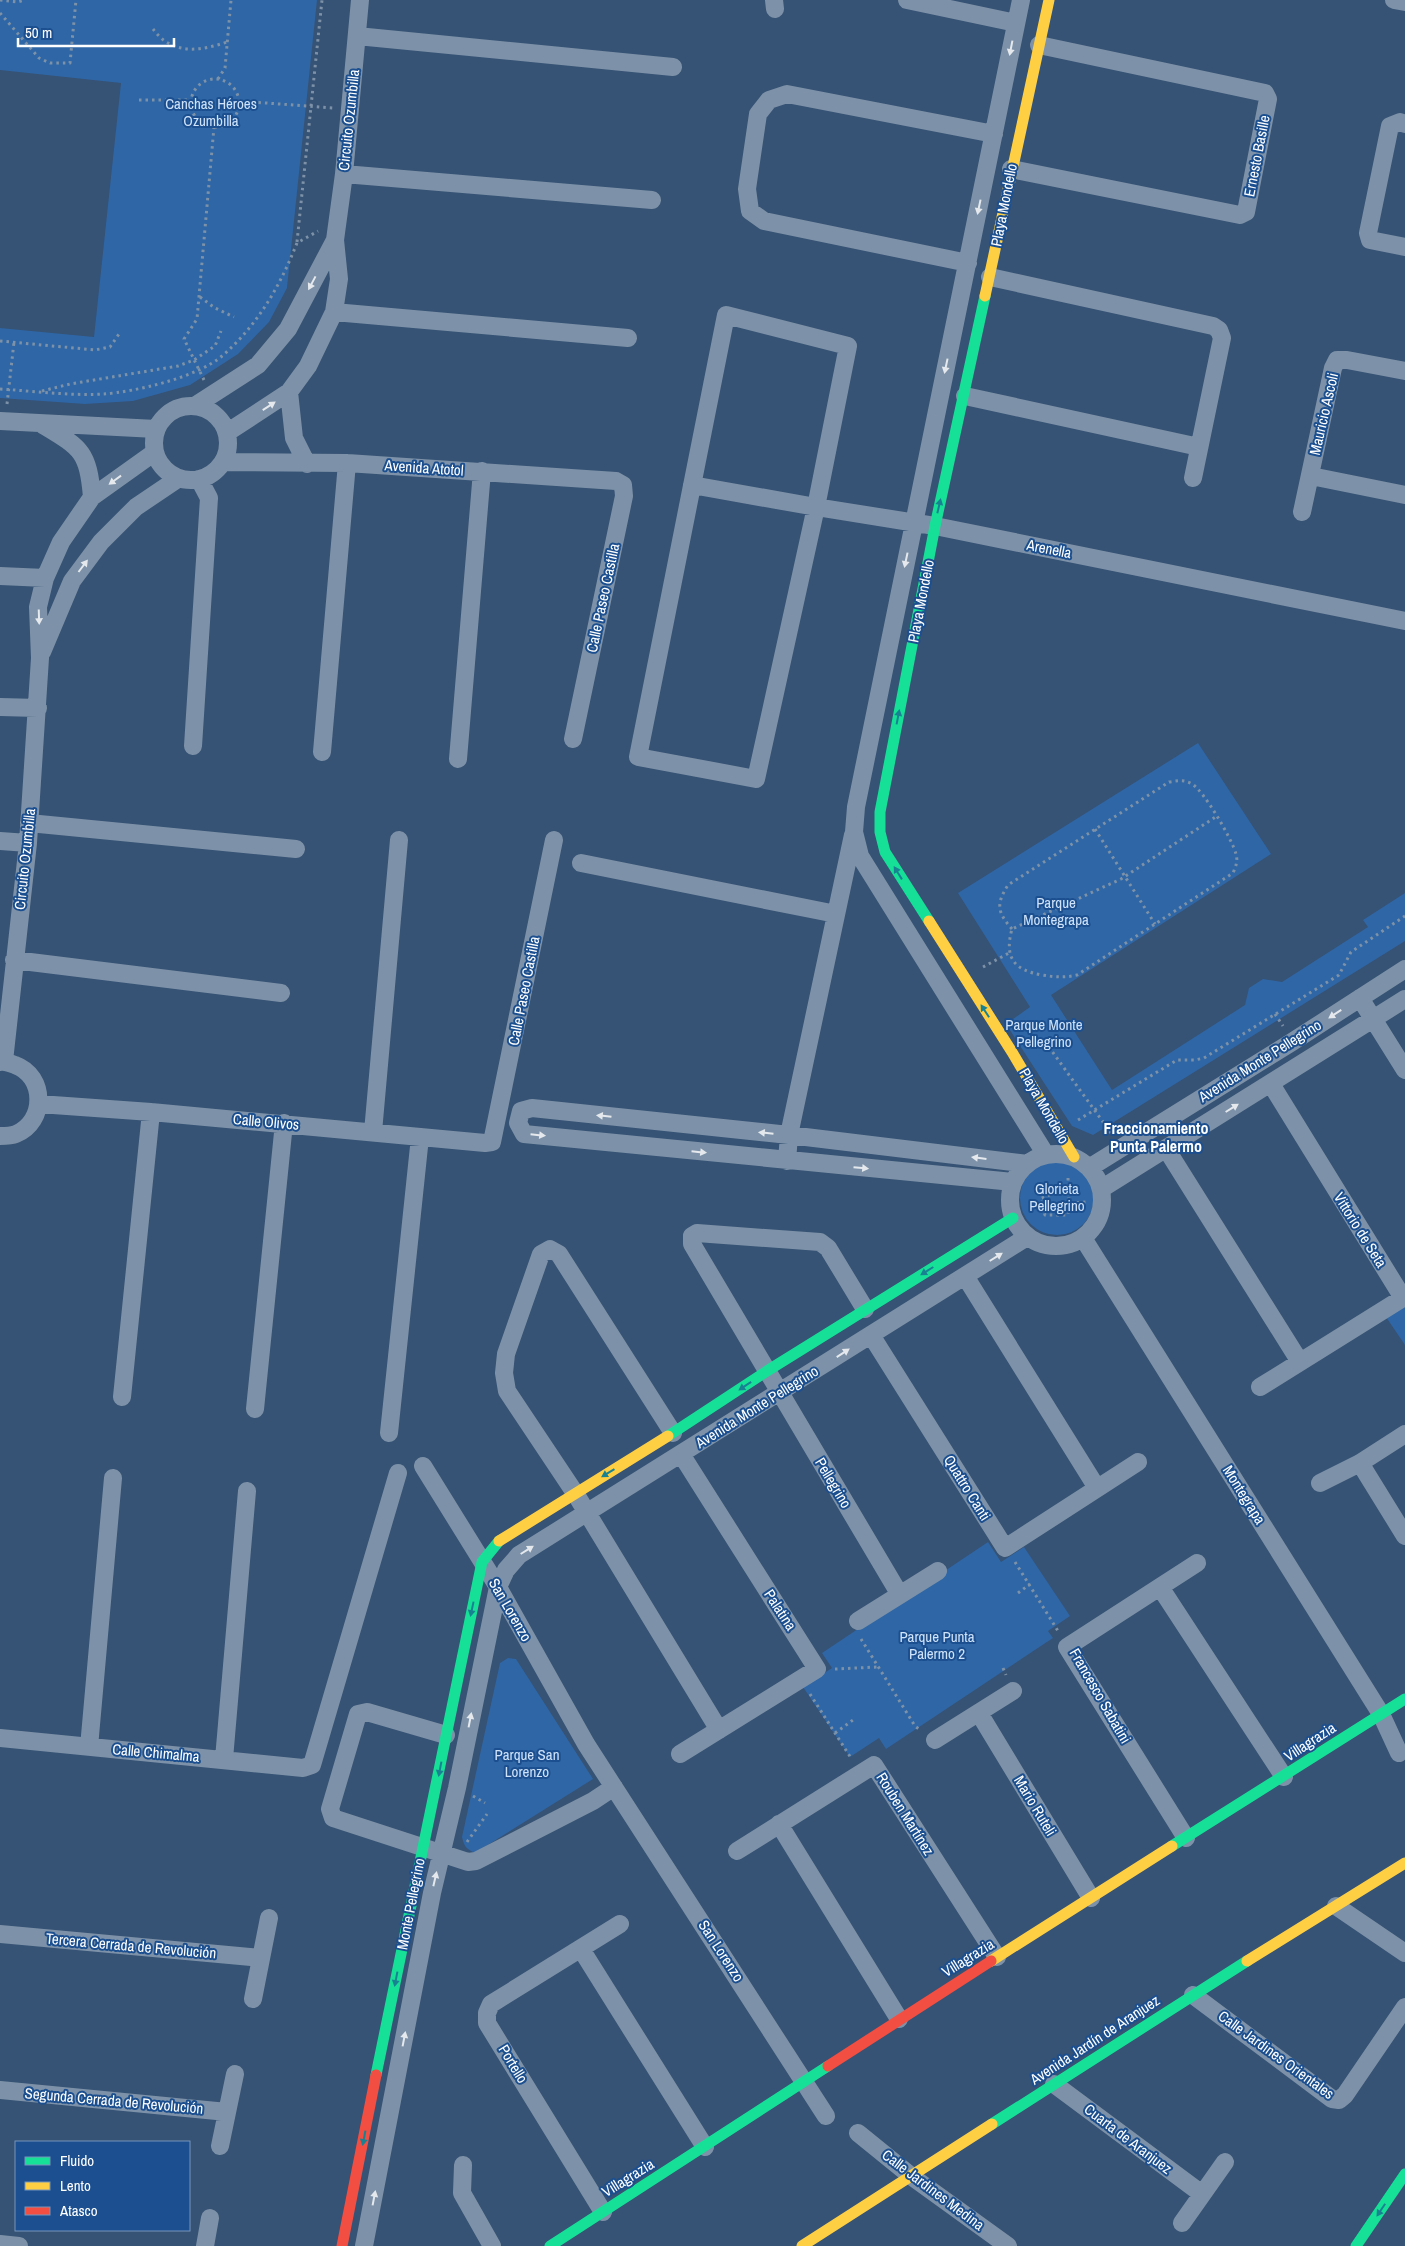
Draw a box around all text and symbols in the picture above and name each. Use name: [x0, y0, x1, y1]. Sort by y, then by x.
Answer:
scale bar: [18, 15, 174, 47]
text: 50 m: [25, 22, 52, 43]
one-way arrow: [1007, 40, 1015, 56]
street label: Circuito Ozumbilla: [333, 68, 364, 172]
park label: Canchas Héroes Ozumbilla: [165, 93, 257, 131]
street label: Ernesto Basille: [1238, 113, 1275, 199]
street label: Playa Mondello: [985, 161, 1022, 248]
one-way arrow: [975, 199, 983, 215]
one-way arrow: [308, 276, 316, 290]
one-way arrow: [942, 359, 950, 374]
street label: Mauricio Ascoli: [1304, 371, 1343, 457]
one-way arrow: [262, 401, 275, 410]
street label: Avenida Atotol: [383, 454, 464, 481]
one-way arrow: [108, 475, 122, 485]
one-way arrow: [936, 498, 944, 514]
street label: Arenella: [1024, 534, 1073, 563]
street label: Calle Paseo Castilla: [581, 541, 624, 654]
one-way arrow: [902, 552, 910, 568]
street label: Playa Mondello: [902, 557, 939, 644]
one-way arrow: [78, 559, 88, 573]
one-way arrow: [35, 609, 43, 625]
one-way arrow: [894, 710, 902, 725]
street label: Circuito Ozumbilla: [9, 807, 40, 911]
one-way arrow: [894, 867, 903, 880]
park label: Parque Montegrapa: [1023, 892, 1089, 930]
street label: Calle Paseo Castilla: [503, 934, 544, 1047]
one-way arrow: [980, 1004, 990, 1018]
one-way arrow: [1328, 1009, 1341, 1019]
park label: Parque Monte Pellegrino: [1005, 1014, 1083, 1052]
street label: Avenida Monte Pellegrino: [1193, 1014, 1325, 1107]
street label: Playa Mondello: [1014, 1064, 1075, 1148]
one-way arrow: [1226, 1104, 1239, 1113]
street label: Calle Olivos: [232, 1108, 300, 1135]
one-way arrow: [596, 1112, 612, 1120]
district label: Fraccionamiento Punta Palermo: [1104, 1117, 1209, 1157]
one-way arrow: [757, 1129, 773, 1137]
one-way arrow: [530, 1131, 546, 1139]
one-way arrow: [692, 1148, 708, 1156]
one-way arrow: [971, 1154, 987, 1162]
one-way arrow: [853, 1164, 869, 1172]
park label: Glorieta Pellegrino: [1029, 1178, 1085, 1216]
street label: Vittorio de Seta: [1329, 1188, 1392, 1272]
one-way arrow: [989, 1252, 1002, 1261]
one-way arrow: [920, 1266, 933, 1275]
one-way arrow: [836, 1348, 850, 1357]
street label: Avenida Monte Pellegrino: [690, 1360, 822, 1453]
one-way arrow: [738, 1381, 752, 1390]
street label: Quattro Canti: [939, 1451, 996, 1525]
street label: Pellegrino: [810, 1454, 857, 1512]
street label: Montegrapa: [1218, 1461, 1271, 1528]
one-way arrow: [601, 1468, 614, 1477]
one-way arrow: [521, 1545, 534, 1555]
street label: San Lorenzo: [484, 1574, 537, 1645]
street label: Palatina: [759, 1585, 802, 1635]
one-way arrow: [468, 1602, 476, 1617]
park label: Parque Punta Palermo 2: [899, 1626, 975, 1664]
street label: Francesco Sabatini: [1065, 1644, 1136, 1747]
one-way arrow: [466, 1713, 474, 1728]
street label: Villagrazia: [1280, 1717, 1340, 1766]
street label: Calle Chimalma: [112, 1738, 201, 1767]
park label: Parque San Lorenzo: [495, 1744, 559, 1782]
one-way arrow: [436, 1761, 444, 1777]
street label: Rouben Martínez: [872, 1768, 939, 1859]
street label: Mario Ruteli: [1009, 1772, 1062, 1840]
street label: Monte Pellegrino: [391, 1856, 430, 1952]
one-way arrow: [431, 1871, 439, 1887]
street label: San Lorenzo: [694, 1916, 749, 1986]
street label: Tercera Cerrada de Revolución: [45, 1928, 217, 1963]
street label: Villagrazia: [938, 1933, 998, 1982]
one-way arrow: [391, 1971, 399, 1987]
street label: Avenida Jardín de Aranjuez: [1025, 1990, 1164, 2090]
street label: Calle Jardines Orientales: [1214, 2005, 1339, 2104]
one-way arrow: [400, 2031, 408, 2046]
street label: Portello: [494, 2040, 533, 2087]
street label: Segunda Cerrada de Revolución: [24, 2082, 204, 2119]
street label: Cuarta de Aranjuez: [1080, 2099, 1177, 2179]
one-way arrow: [360, 2131, 368, 2146]
legend: [15, 2141, 190, 2231]
street label: Calle Jardines Medina: [878, 2144, 989, 2235]
text: Fluido: [60, 2150, 94, 2171]
street label: Villagrazia: [598, 2153, 658, 2202]
text: Lento: [60, 2175, 91, 2196]
one-way arrow: [370, 2190, 378, 2206]
text: Atasco: [59, 2200, 98, 2221]
one-way arrow: [1376, 2203, 1386, 2217]

